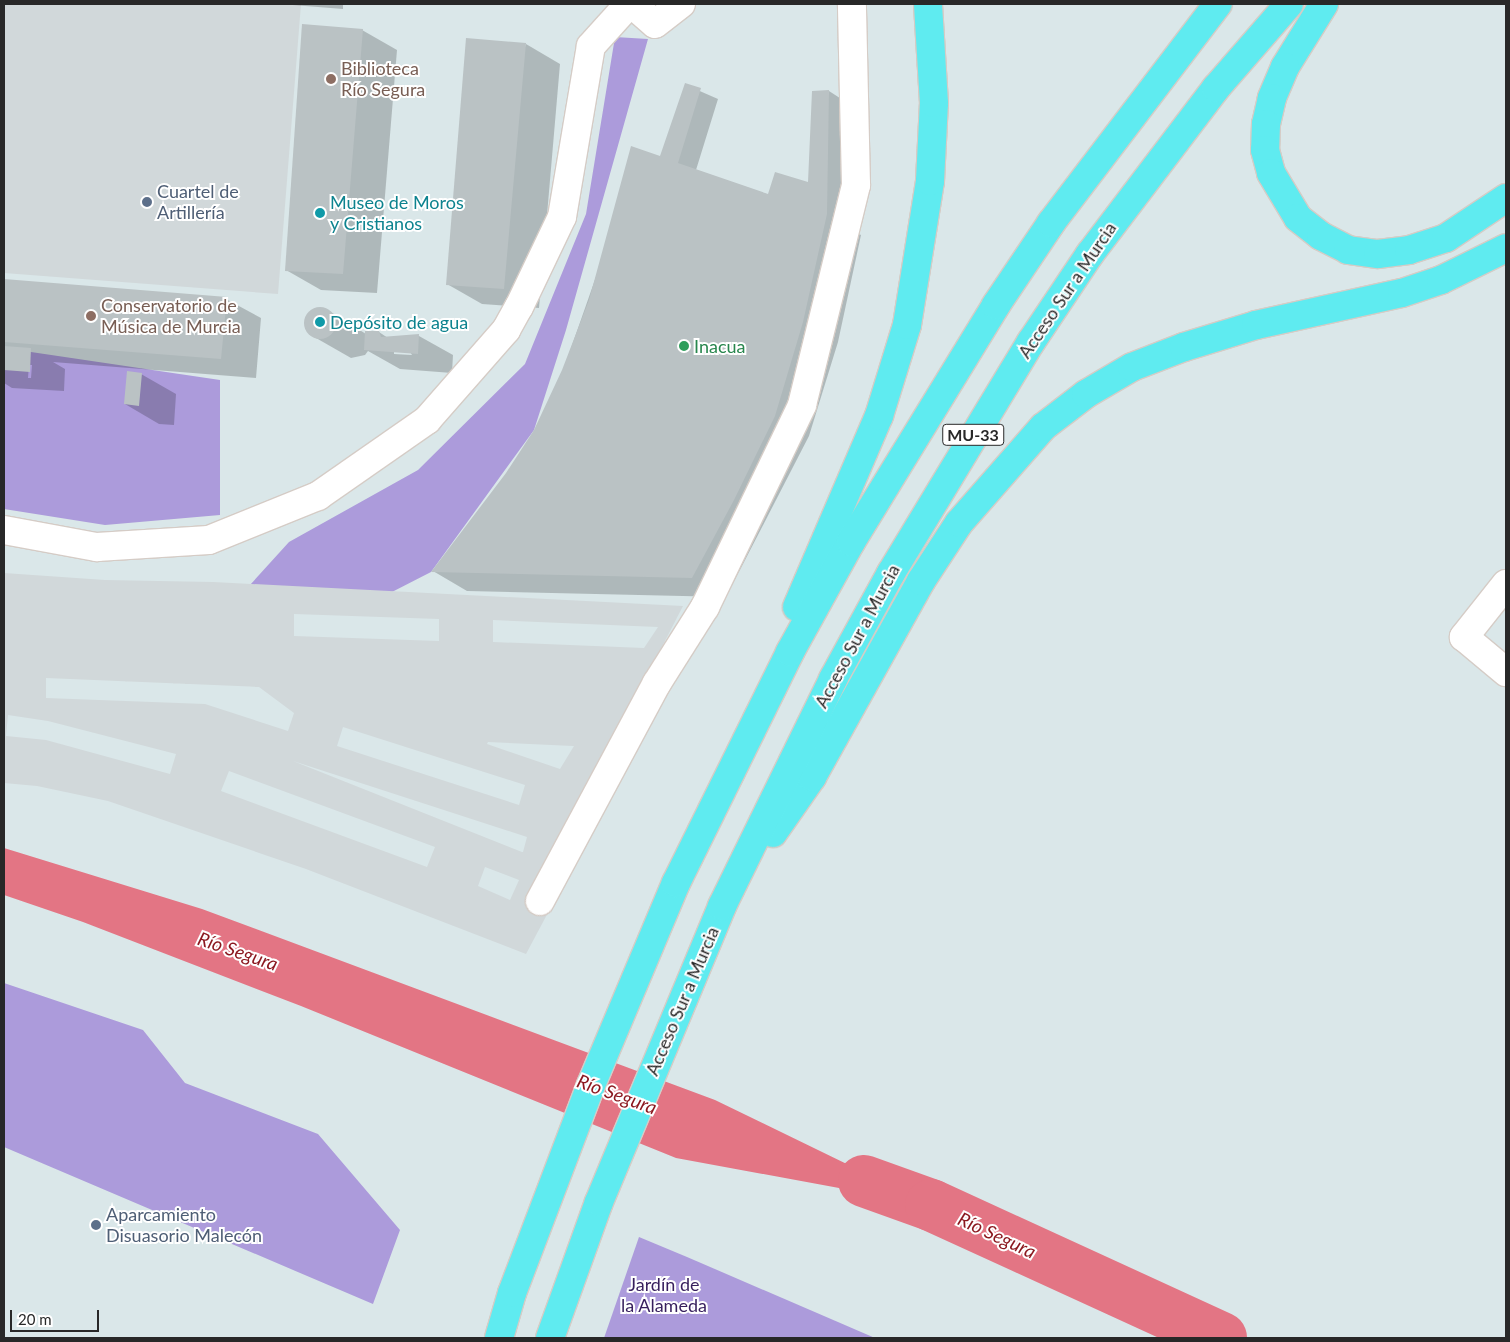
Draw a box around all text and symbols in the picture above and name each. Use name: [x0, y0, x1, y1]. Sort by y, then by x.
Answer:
place label: Biblioteca Río Segura: [341, 58, 425, 100]
marker: Biblioteca Río Segura: [325, 73, 337, 85]
place label: Cuartel de Artillería: [157, 181, 239, 223]
place label: Museo de Moros y Cristianos: [330, 192, 464, 234]
marker: Cuartel de Artillería: [141, 196, 153, 208]
marker: Museo de Moros y Cristianos: [314, 207, 326, 219]
street label: Acceso Sur a Murcia: [1013, 218, 1121, 362]
place label: Conservatorio de Música de Murcia: [101, 295, 241, 338]
marker: Conservatorio de Música de Murcia: [85, 310, 97, 322]
place label: Depósito de agua: [330, 311, 468, 333]
marker: Depósito de agua: [314, 316, 326, 328]
place label: Inacua: [694, 335, 745, 357]
marker: Inacua: [678, 340, 690, 352]
road number: MU-33: [942, 422, 1004, 448]
street label: Acceso Sur a Murcia: [810, 560, 904, 712]
street label: Acceso Sur a Murcia: [641, 923, 723, 1079]
water label: Río Segura: [195, 927, 281, 975]
water label: Río Segura: [574, 1069, 660, 1119]
place label: Aparcamiento Disuasorio Malecón: [106, 1204, 262, 1246]
water label: Río Segura: [954, 1207, 1040, 1263]
marker: Aparcamiento Disuasorio Malecón: [90, 1219, 102, 1231]
park label: Jardín de la Alameda: [621, 1274, 707, 1316]
scale bar: [12, 1300, 101, 1332]
text: 20 m: [18, 1310, 52, 1328]

